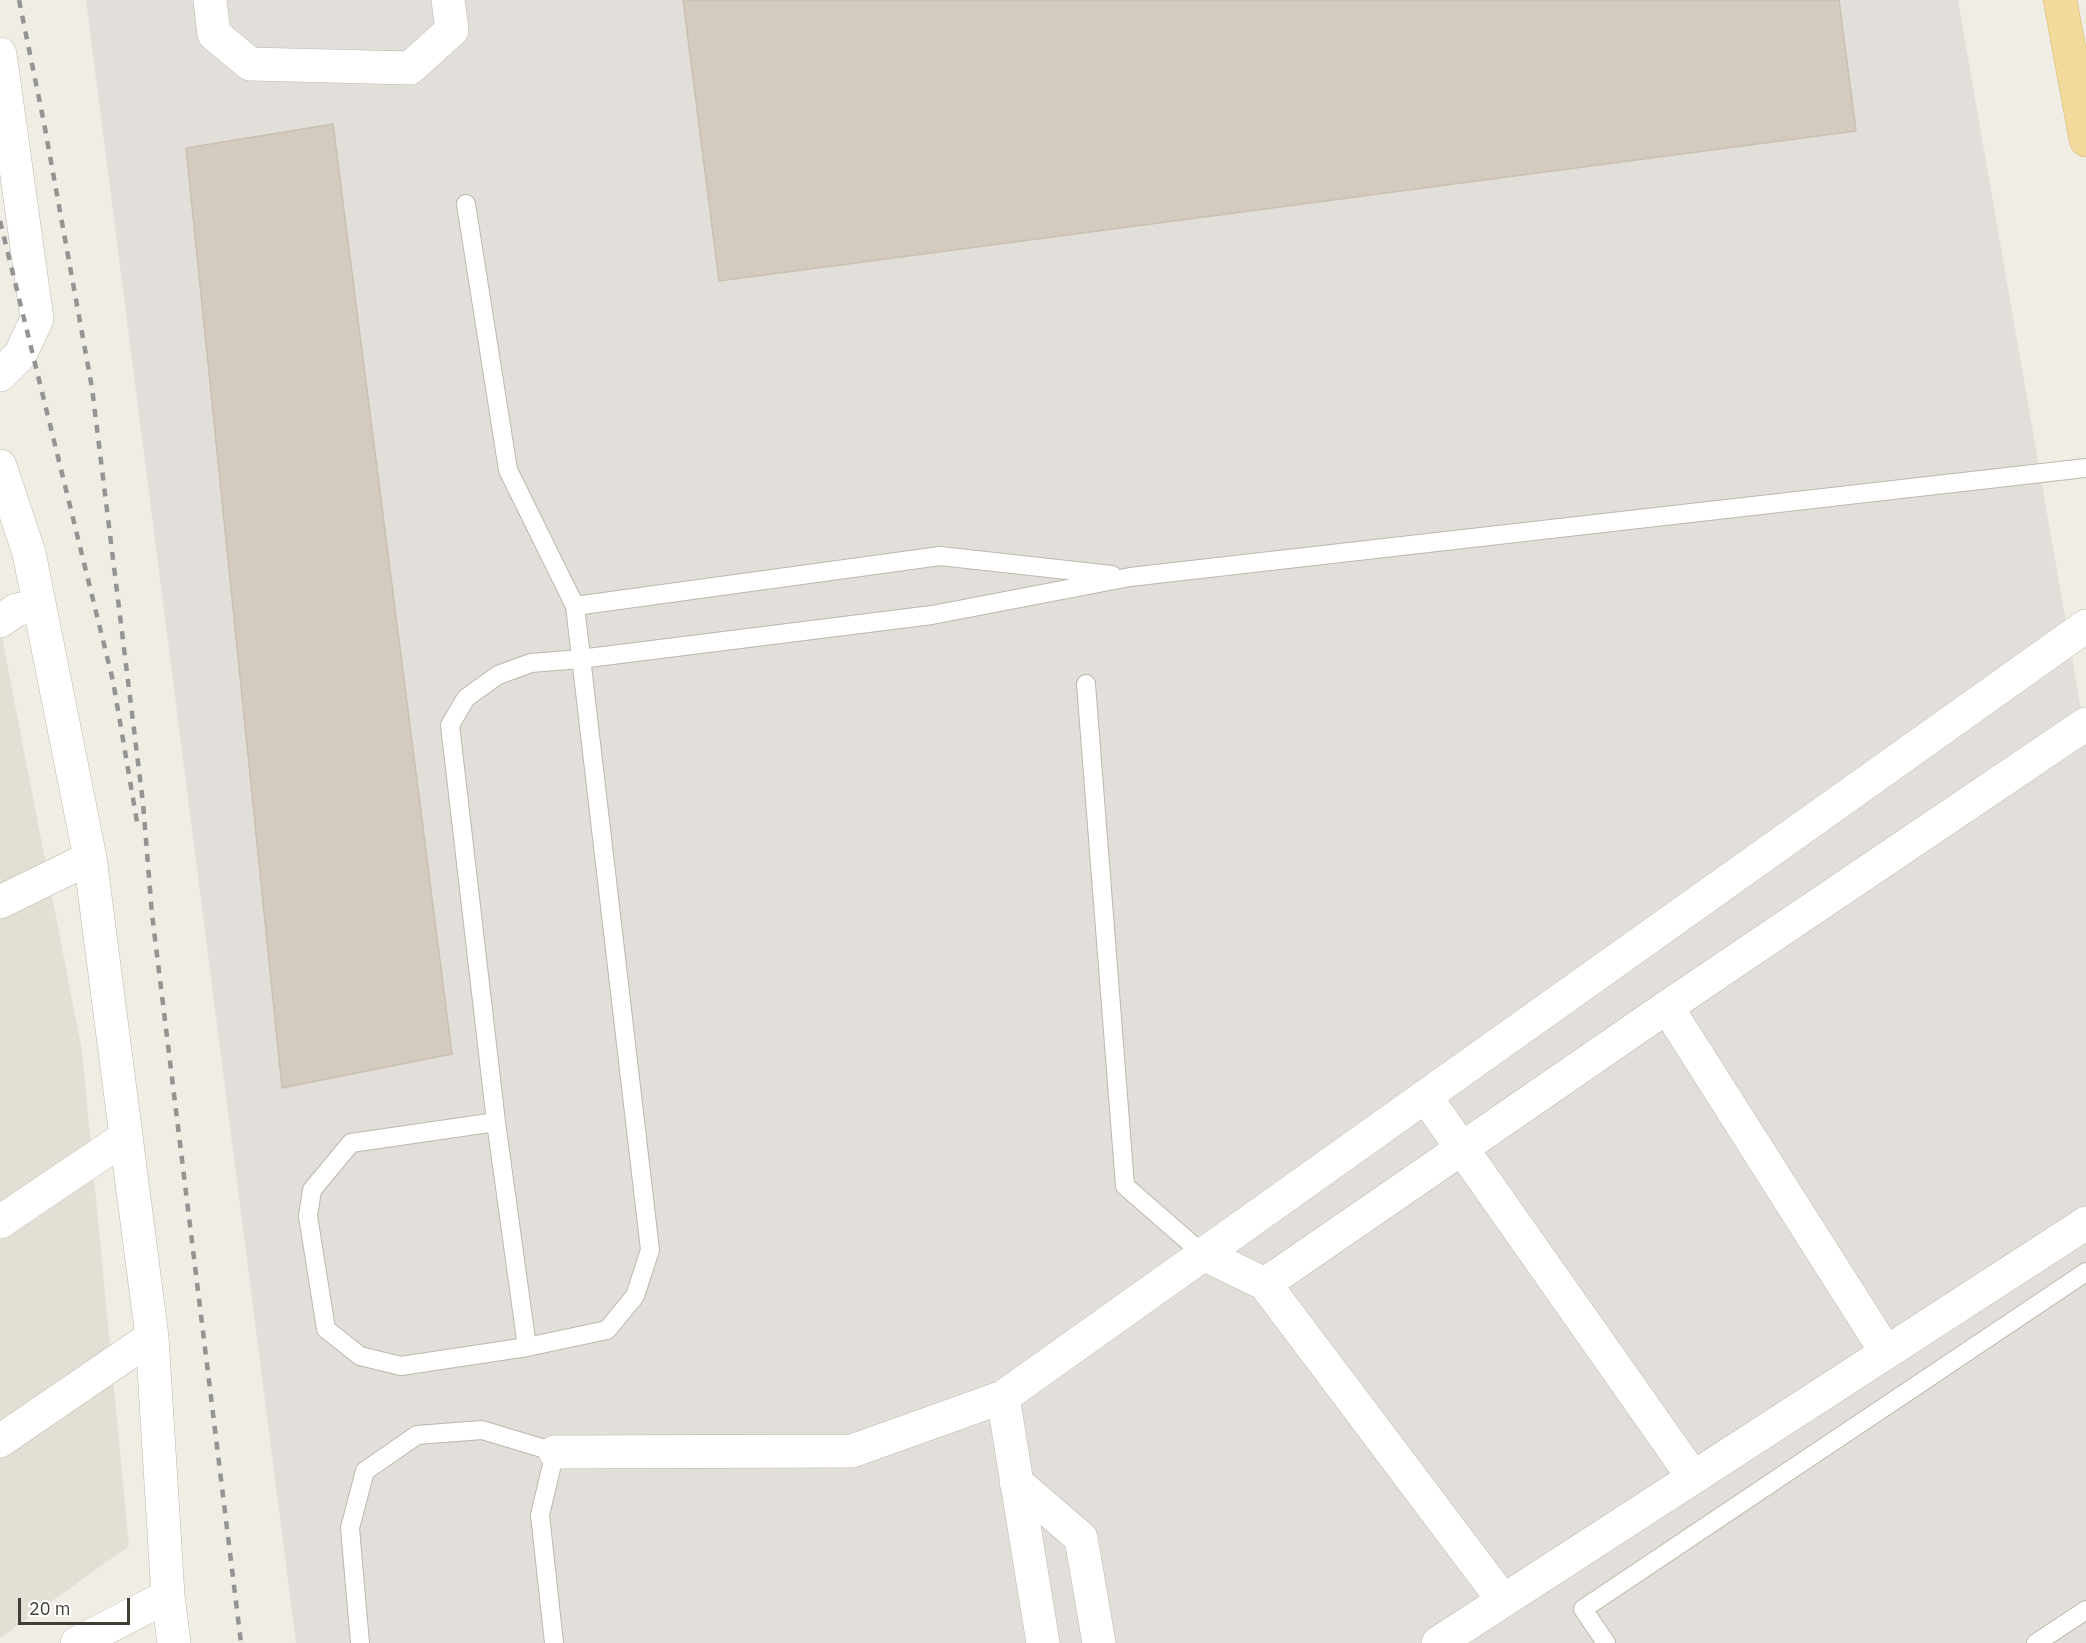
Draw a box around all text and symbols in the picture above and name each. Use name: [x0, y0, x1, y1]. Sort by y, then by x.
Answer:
scale bar: [21, 1586, 134, 1624]
text: 20 m: [29, 1597, 71, 1620]

